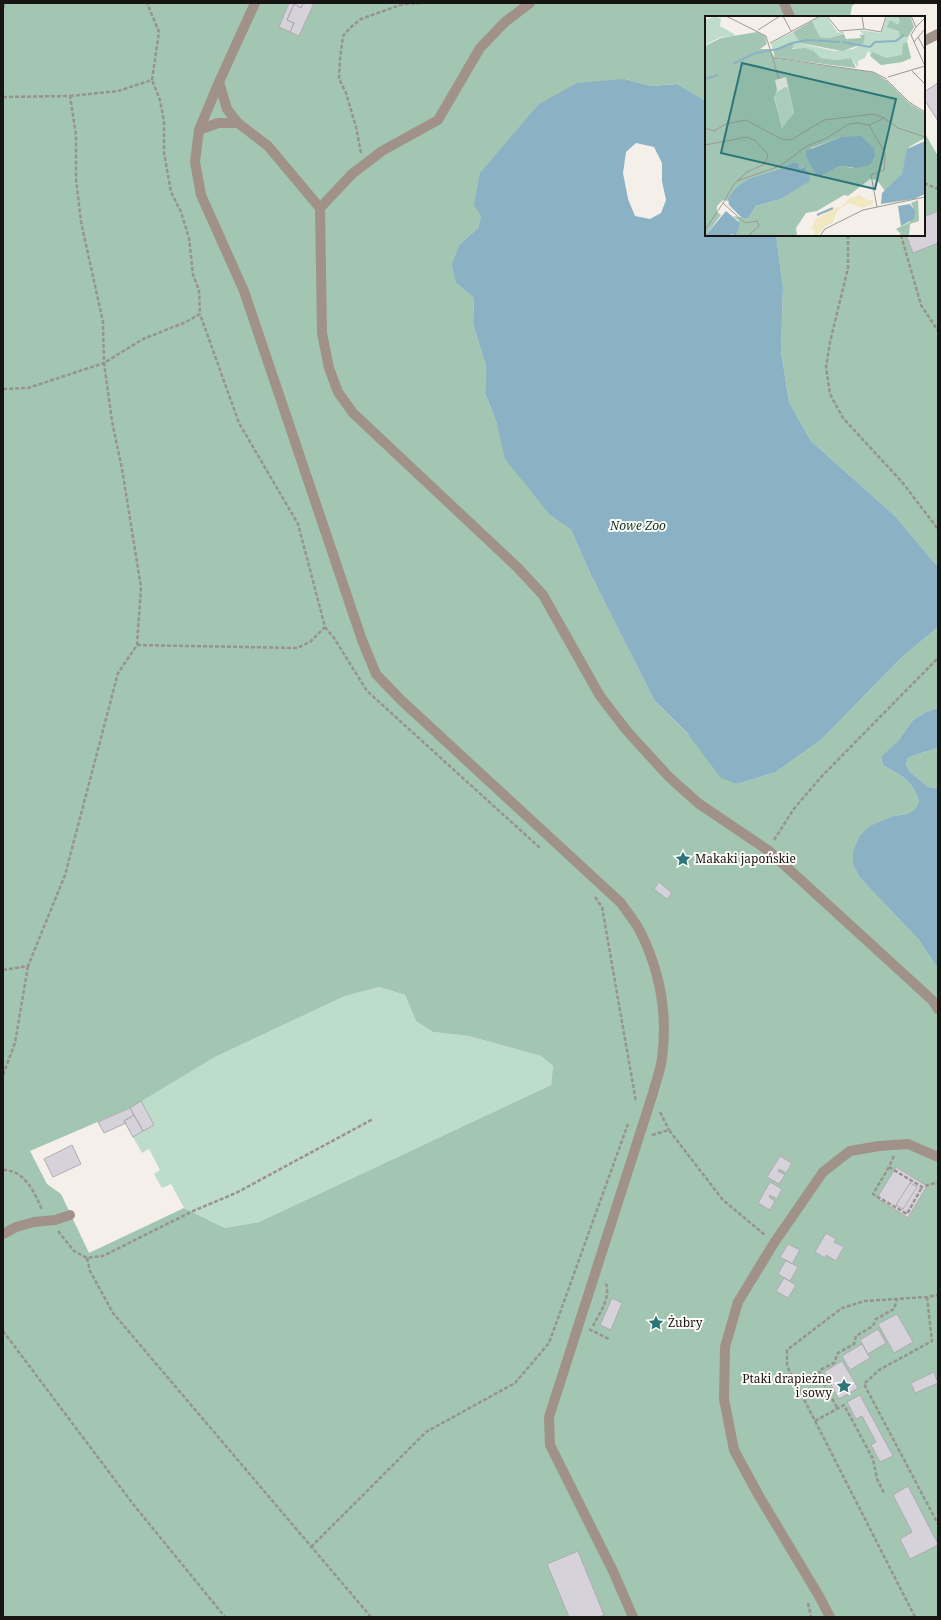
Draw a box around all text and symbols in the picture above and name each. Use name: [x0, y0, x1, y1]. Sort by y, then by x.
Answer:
inset map: [705, 16, 925, 236]
park label: Nowe Zoo: [609, 517, 666, 534]
place icon: Makaki japońskie: [674, 850, 692, 868]
place label: Makaki japońskie: [695, 850, 796, 867]
place icon: Żubry: [647, 1314, 665, 1332]
place label: Żubry: [668, 1314, 703, 1331]
place label: Ptaki drapieżne i sowy: [742, 1370, 832, 1401]
place icon: Ptaki drapieżne i sowy: [835, 1377, 853, 1395]

